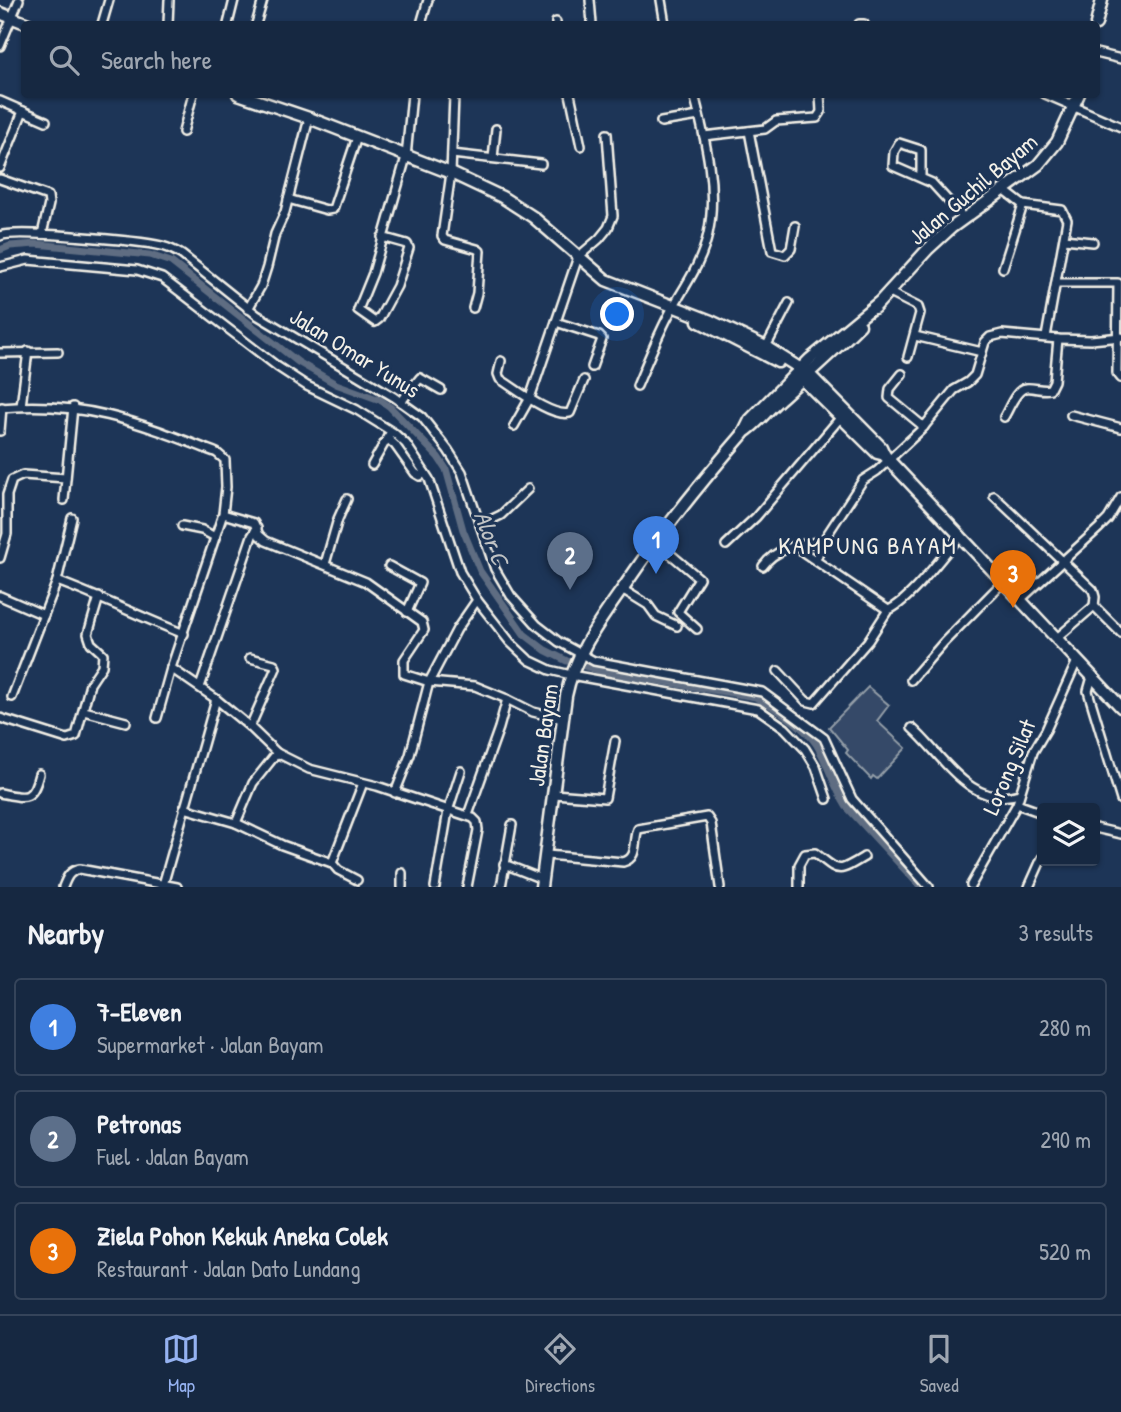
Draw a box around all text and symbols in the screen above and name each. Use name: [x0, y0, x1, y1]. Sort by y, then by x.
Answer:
search box: [21, 21, 1100, 98]
icon: search: [45, 41, 83, 79]
text: Search here: [101, 42, 212, 77]
street label: Jalan Guchil Bayam: [902, 126, 1043, 252]
your location: [600, 297, 634, 331]
street label: Jalan Omar Yunus: [284, 300, 426, 405]
water label: Alor C: [467, 506, 518, 572]
pin: 1: [633, 516, 679, 574]
district label: KAMPUNG BAYAM: [778, 529, 958, 561]
pin: 2: [547, 532, 593, 590]
pin: 3: [990, 550, 1036, 608]
street label: Jalan Bayam: [520, 682, 565, 788]
street label: Lorong Silat: [975, 713, 1043, 819]
map controls: [1037, 803, 1100, 866]
button: layers: [1037, 803, 1100, 866]
text: Nearby: [28, 913, 104, 953]
text: 3 results: [1018, 917, 1093, 948]
text: 7-Eleven: [97, 994, 182, 1029]
text: 1: [49, 1012, 57, 1043]
text: 280 m: [1039, 1012, 1091, 1043]
text: Supermarket · Jalan Bayam: [97, 1029, 323, 1060]
text: Petronas: [97, 1106, 181, 1141]
text: 2: [48, 1124, 58, 1155]
text: 290 m: [1041, 1124, 1091, 1155]
text: Fuel · Jalan Bayam: [97, 1141, 249, 1172]
text: Ziela Pohon Kekuk Aneka Colek: [97, 1218, 388, 1253]
text: 3: [48, 1236, 58, 1267]
text: 520 m: [1039, 1236, 1091, 1267]
text: Restaurant · Jalan Dato Lundang: [97, 1253, 360, 1284]
tab: Map: [162, 1330, 200, 1398]
tab: Directions: [525, 1330, 595, 1398]
tab: Saved: [920, 1330, 959, 1398]

